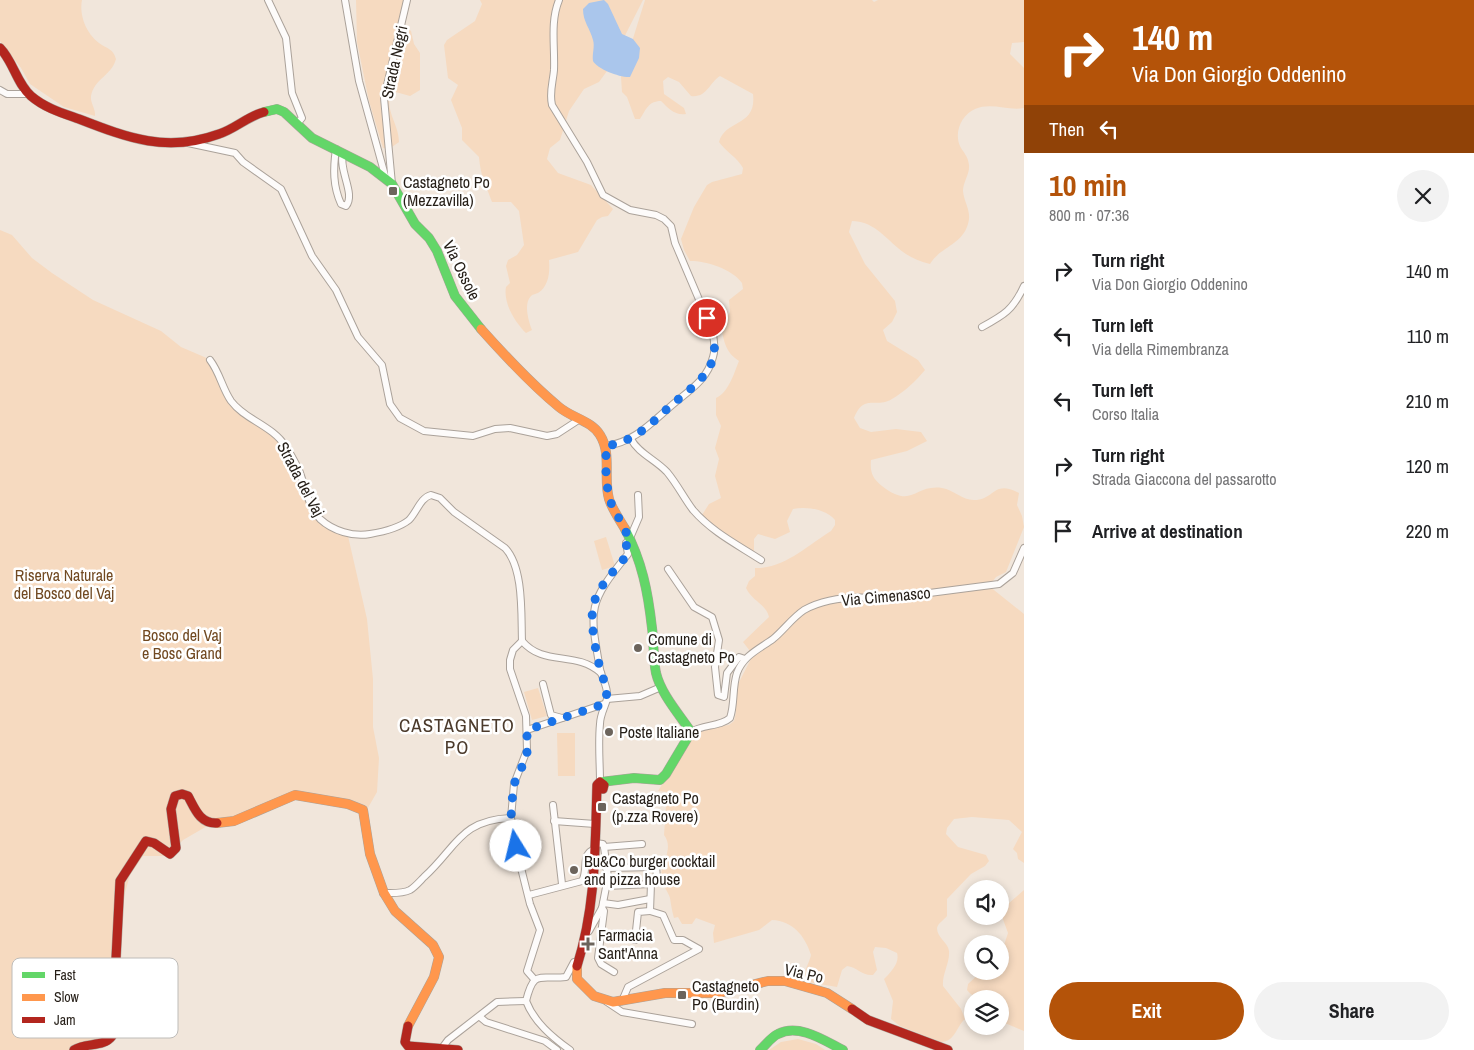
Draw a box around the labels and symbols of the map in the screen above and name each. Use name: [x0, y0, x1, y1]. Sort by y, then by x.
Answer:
street label: Strada Negri: [376, 23, 412, 101]
place label: Castagneto Po (Mezzavilla): [403, 171, 490, 211]
marker: Castagneto Po (Mezzavilla): [387, 185, 399, 197]
street label: Via Ossole: [438, 236, 486, 304]
pin: [686, 297, 728, 339]
street label: Strada del Vaj: [272, 438, 330, 520]
park label: Riserva Naturale del Bosco del Vaj: [14, 564, 114, 604]
street label: Via Cimenasco: [840, 581, 932, 611]
park label: Bosco del Vaj e Bosc Grand: [142, 624, 222, 664]
place label: Comune di Castagneto Po: [648, 628, 735, 668]
marker: Comune di Castagneto Po: [632, 642, 644, 654]
district label: CASTAGNETO PO: [399, 712, 515, 760]
place label: Poste Italiane: [619, 721, 699, 743]
marker: Poste Italiane: [603, 726, 615, 738]
place label: Castagneto Po (p.zza Rovere): [612, 787, 699, 827]
marker: Castagneto Po (p.zza Rovere): [596, 801, 608, 813]
position arrow: [489, 819, 541, 871]
place label: Bu&Co burger cocktail and pizza house: [584, 850, 715, 890]
marker: Bu&Co burger cocktail and pizza house: [568, 864, 580, 876]
place label: Farmacia Sant'Anna: [598, 924, 659, 964]
marker: Farmacia Sant'Anna: [582, 938, 594, 950]
legend: [12, 958, 178, 1038]
street label: Via Po: [782, 958, 826, 988]
text: Fast: [54, 966, 76, 984]
place label: Castagneto Po (Burdin): [692, 975, 759, 1015]
text: Slow: [54, 988, 80, 1006]
marker: Castagneto Po (Burdin): [676, 989, 688, 1001]
text: Jam: [54, 1011, 76, 1029]

